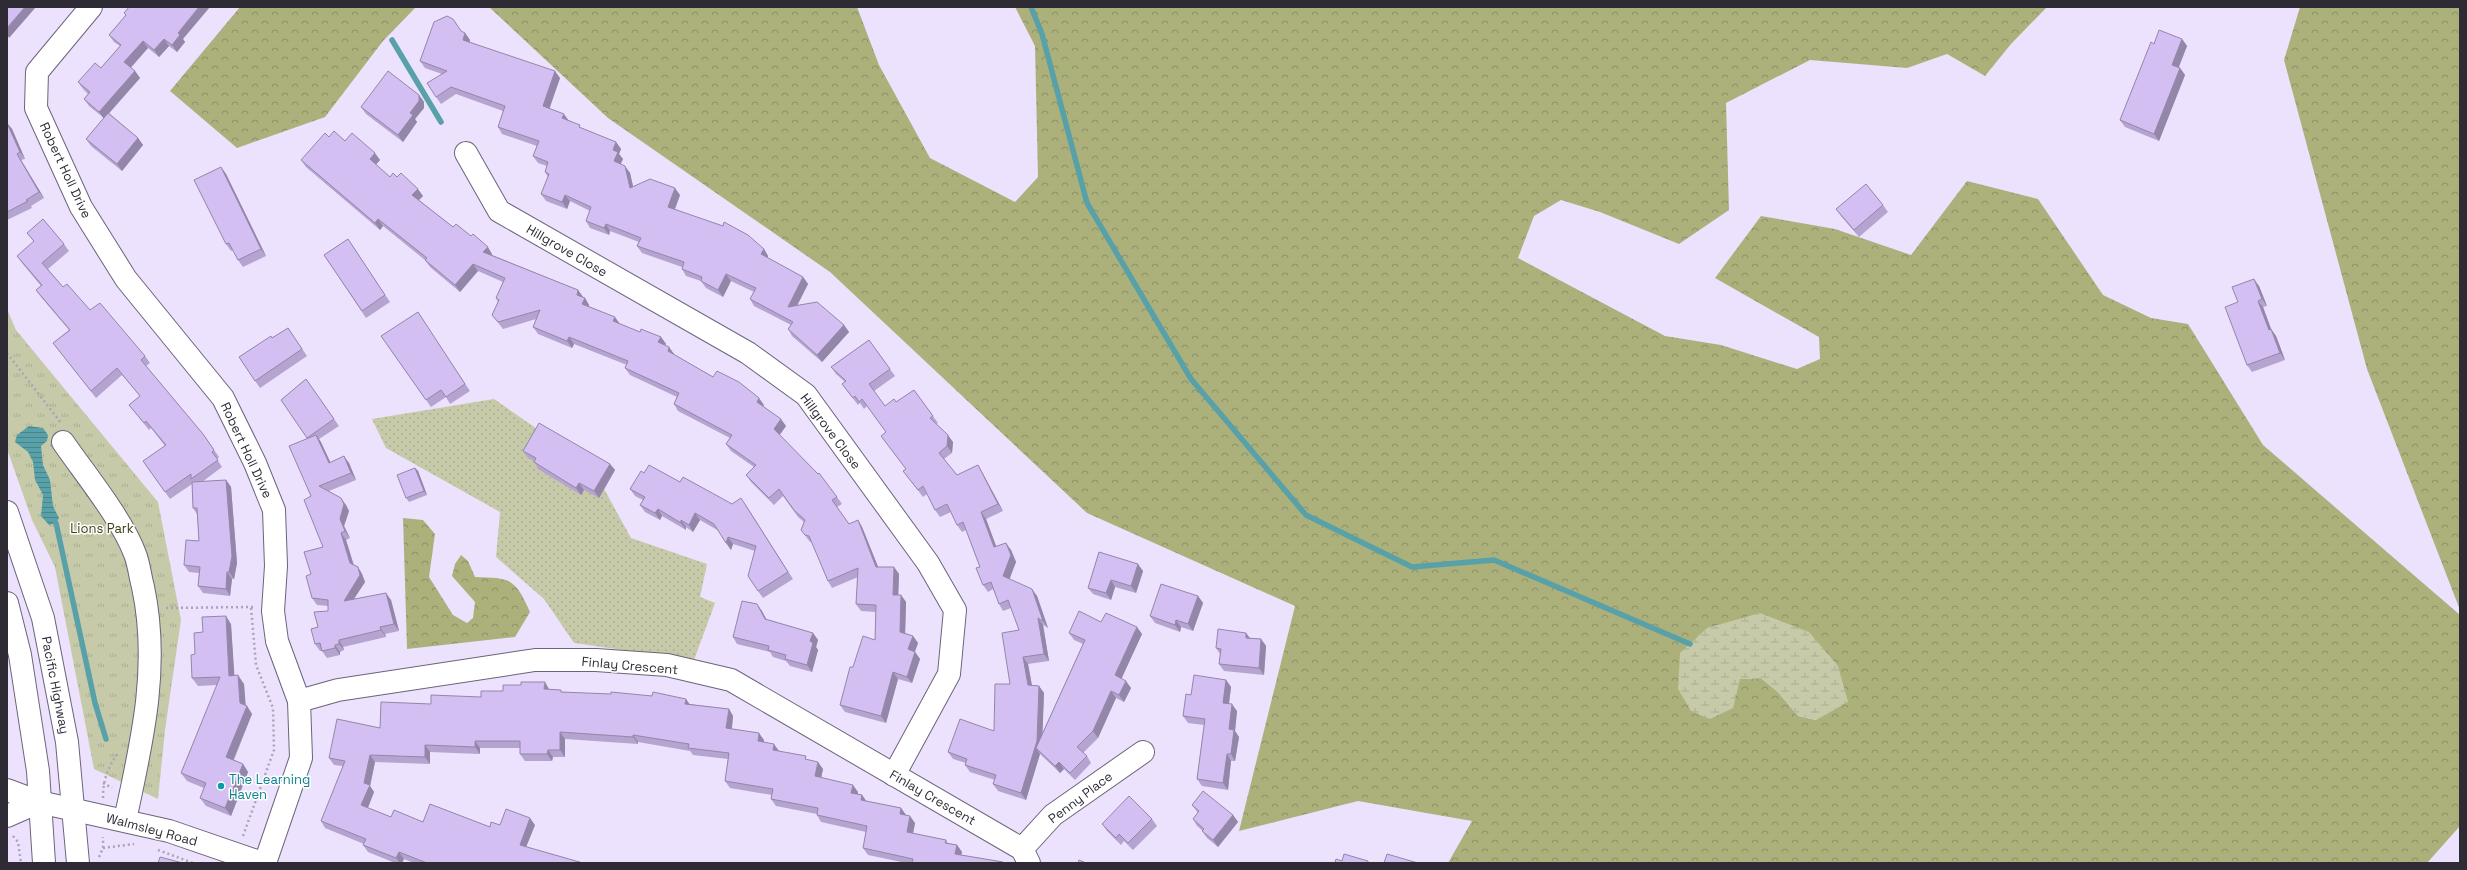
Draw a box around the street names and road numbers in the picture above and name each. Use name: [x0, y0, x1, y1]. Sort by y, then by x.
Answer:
street label: Robert Holl Drive: [36, 120, 95, 221]
street label: Hillgrove Close: [523, 220, 610, 280]
street label: Hillgrove Close: [797, 390, 865, 473]
street label: Robert Holl Drive: [217, 400, 276, 501]
street label: Pacific Highway: [38, 635, 73, 735]
street label: Finlay Crescent: [581, 653, 679, 678]
street label: Finlay Crescent: [887, 766, 979, 829]
street label: Penny Place: [1045, 768, 1116, 827]
street label: Walmsley Road: [104, 809, 199, 850]

